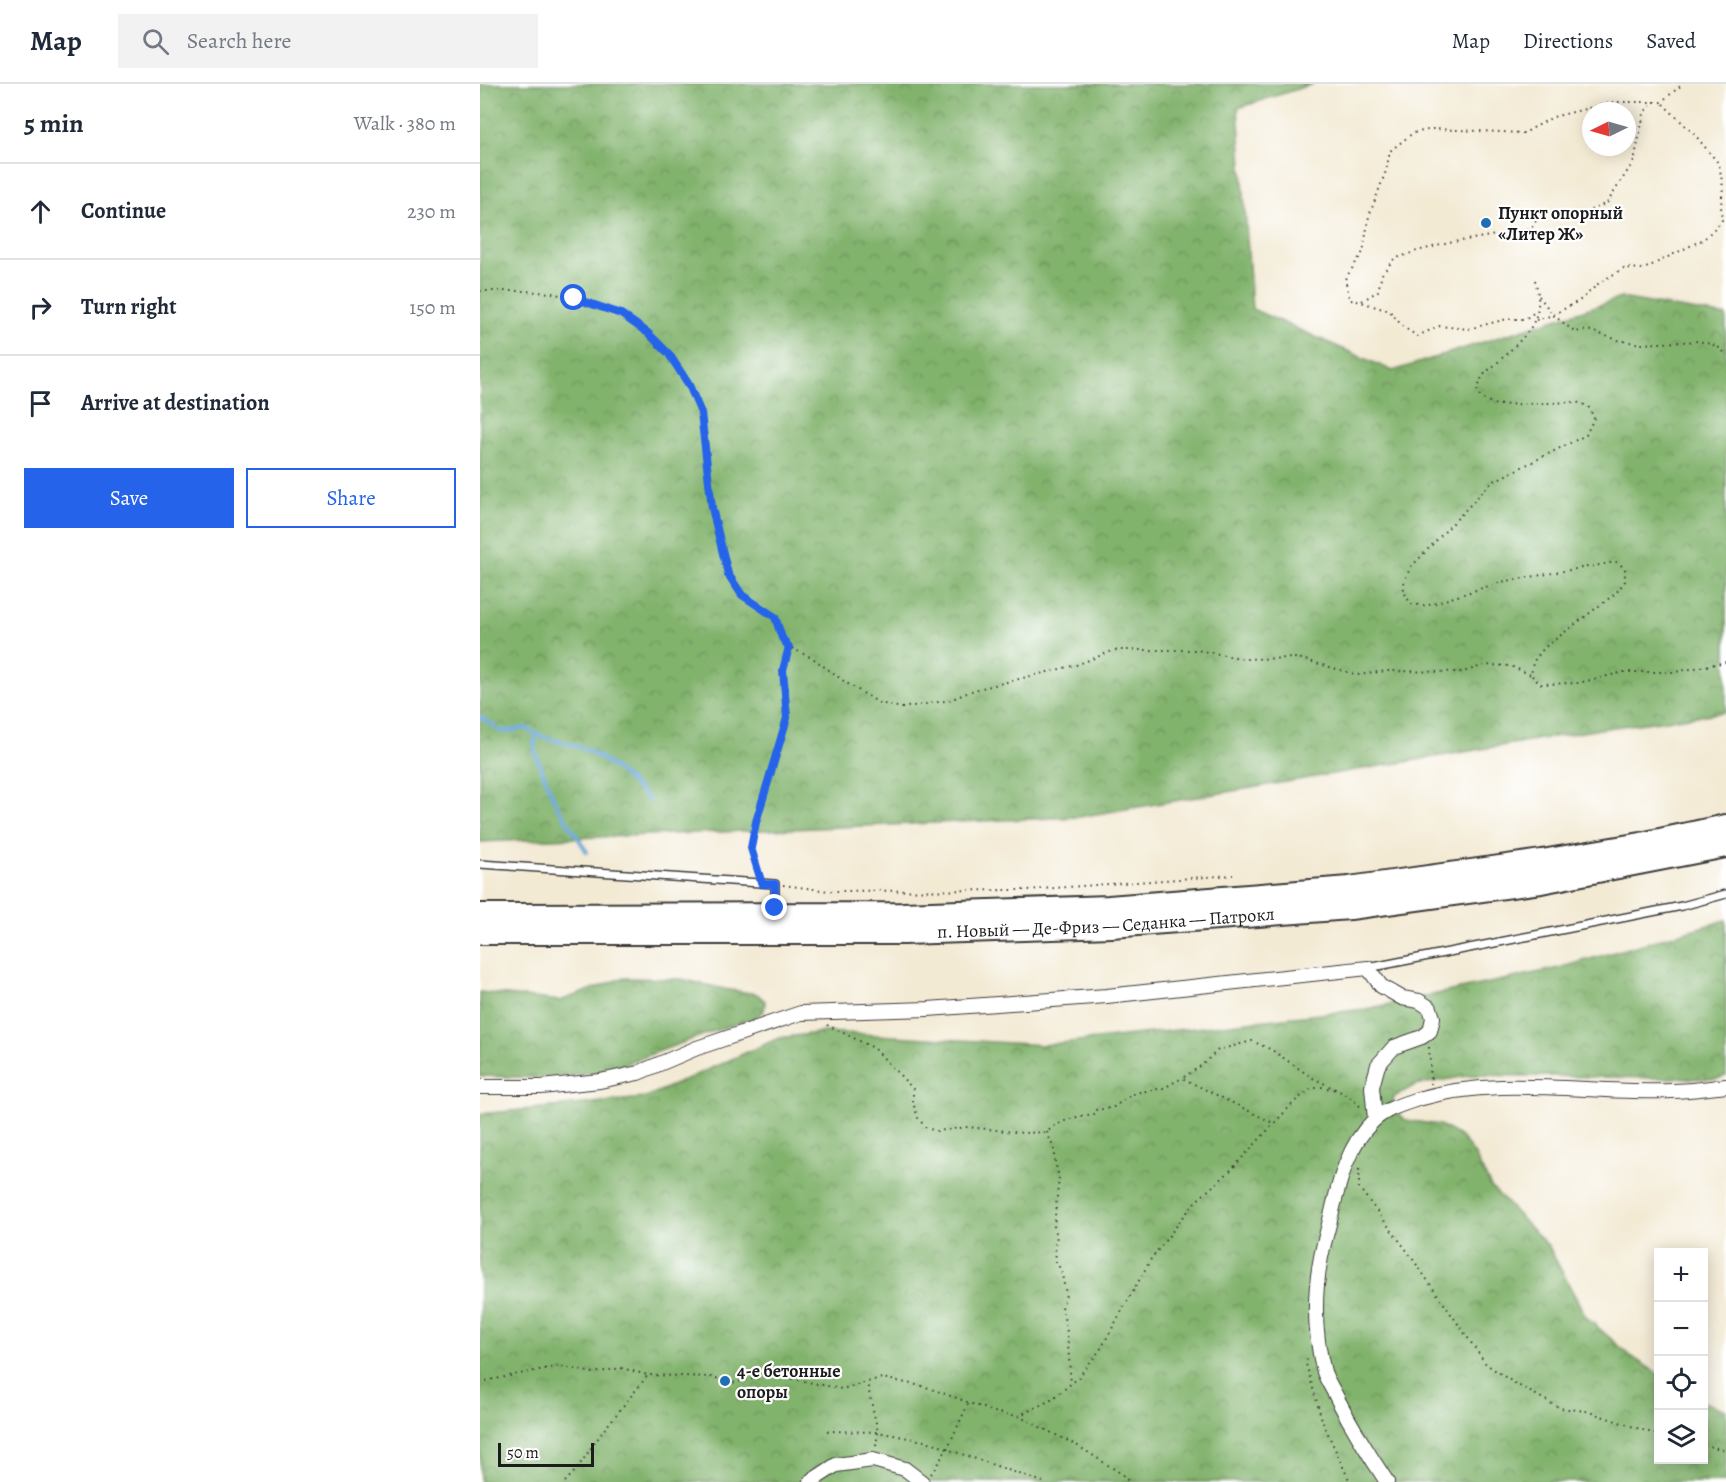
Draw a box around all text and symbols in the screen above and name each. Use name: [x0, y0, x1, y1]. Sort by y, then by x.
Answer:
search box: [118, 14, 538, 68]
text: Map: [30, 22, 82, 60]
icon: search: [139, 25, 172, 58]
text: Search here: [187, 26, 291, 56]
text: Map: [1452, 27, 1490, 55]
text: Directions: [1523, 27, 1613, 55]
text: Saved: [1646, 27, 1696, 55]
north arrow: [1582, 102, 1636, 156]
text: 5 min: [24, 106, 84, 141]
text: Walk · 380 m: [354, 110, 456, 137]
icon: ahead: [24, 195, 57, 228]
text: Continue: [81, 196, 166, 226]
text: 230 m: [407, 198, 456, 225]
place label: Пункт опорный «Литер Ж»: [1498, 201, 1623, 246]
marker: Пункт опорный «Литер Ж»: [1479, 216, 1493, 230]
route start: [560, 284, 586, 310]
icon: right: [24, 291, 57, 324]
text: Turn right: [81, 292, 177, 322]
text: 150 m: [409, 294, 456, 321]
icon: arrive: [24, 387, 57, 420]
text: Arrive at destination: [81, 388, 270, 418]
button: Save: [24, 468, 234, 528]
button: Share: [246, 468, 456, 528]
route end: [761, 894, 787, 920]
street label: п. Новый — Де-Фриз — Седанка — Патрокл: [937, 902, 1275, 944]
map controls: [1654, 1248, 1708, 1464]
button: +: [1654, 1248, 1708, 1302]
button: −: [1654, 1302, 1708, 1356]
button: locate: [1654, 1356, 1708, 1410]
place label: 4-е бетонные опоры: [737, 1359, 841, 1404]
marker: 4-е бетонные опоры: [718, 1374, 732, 1388]
button: layers: [1654, 1410, 1708, 1464]
scale bar: [498, 1440, 594, 1468]
text: 50 m: [507, 1442, 539, 1464]

